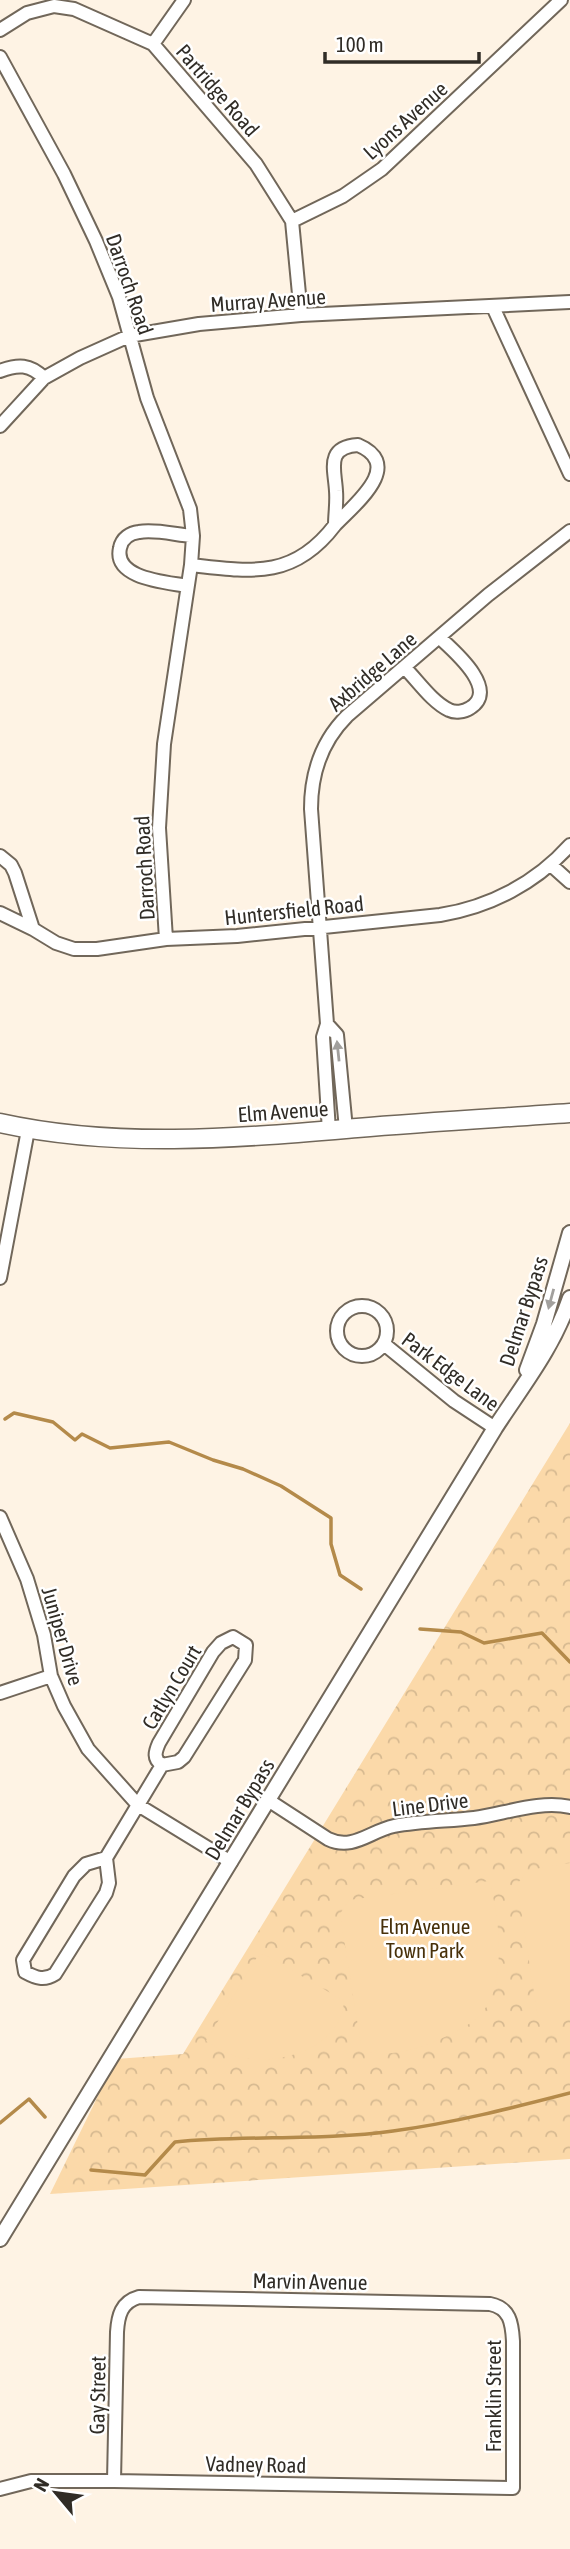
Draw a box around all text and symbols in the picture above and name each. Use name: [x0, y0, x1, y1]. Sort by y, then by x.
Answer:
scale bar: [325, 21, 479, 65]
text: 100 m: [336, 32, 384, 56]
street label: Partridge Road: [172, 39, 264, 141]
street label: Lyons Avenue: [358, 76, 452, 164]
street label: Darroch Road: [102, 231, 158, 337]
street label: Murray Avenue: [209, 284, 327, 316]
street label: Axbridge Lane: [323, 626, 421, 716]
street label: Darroch Road: [129, 815, 159, 921]
street label: Huntersfield Road: [223, 891, 365, 929]
one-way arrow: [332, 1039, 343, 1061]
street label: Elm Avenue: [237, 1096, 329, 1126]
street label: Delmar Bypass: [494, 1253, 552, 1369]
one-way arrow: [545, 1288, 556, 1310]
street label: Park Edge Lane: [398, 1327, 504, 1415]
street label: Juniper Drive: [38, 1584, 88, 1688]
street label: Catlyn Court: [137, 1641, 205, 1733]
street label: Delmar Bypass: [199, 1754, 279, 1864]
street label: Line Drive: [391, 1787, 469, 1821]
park label: Elm Avenue Town Park: [380, 1914, 470, 1962]
street label: Marvin Avenue: [252, 2268, 368, 2294]
street label: Franklin Street: [481, 2340, 505, 2452]
street label: Gay Street: [84, 2356, 110, 2434]
street label: Vadney Road: [206, 2451, 306, 2477]
north arrow: [21, 2458, 91, 2528]
text: N: [29, 2475, 53, 2495]

